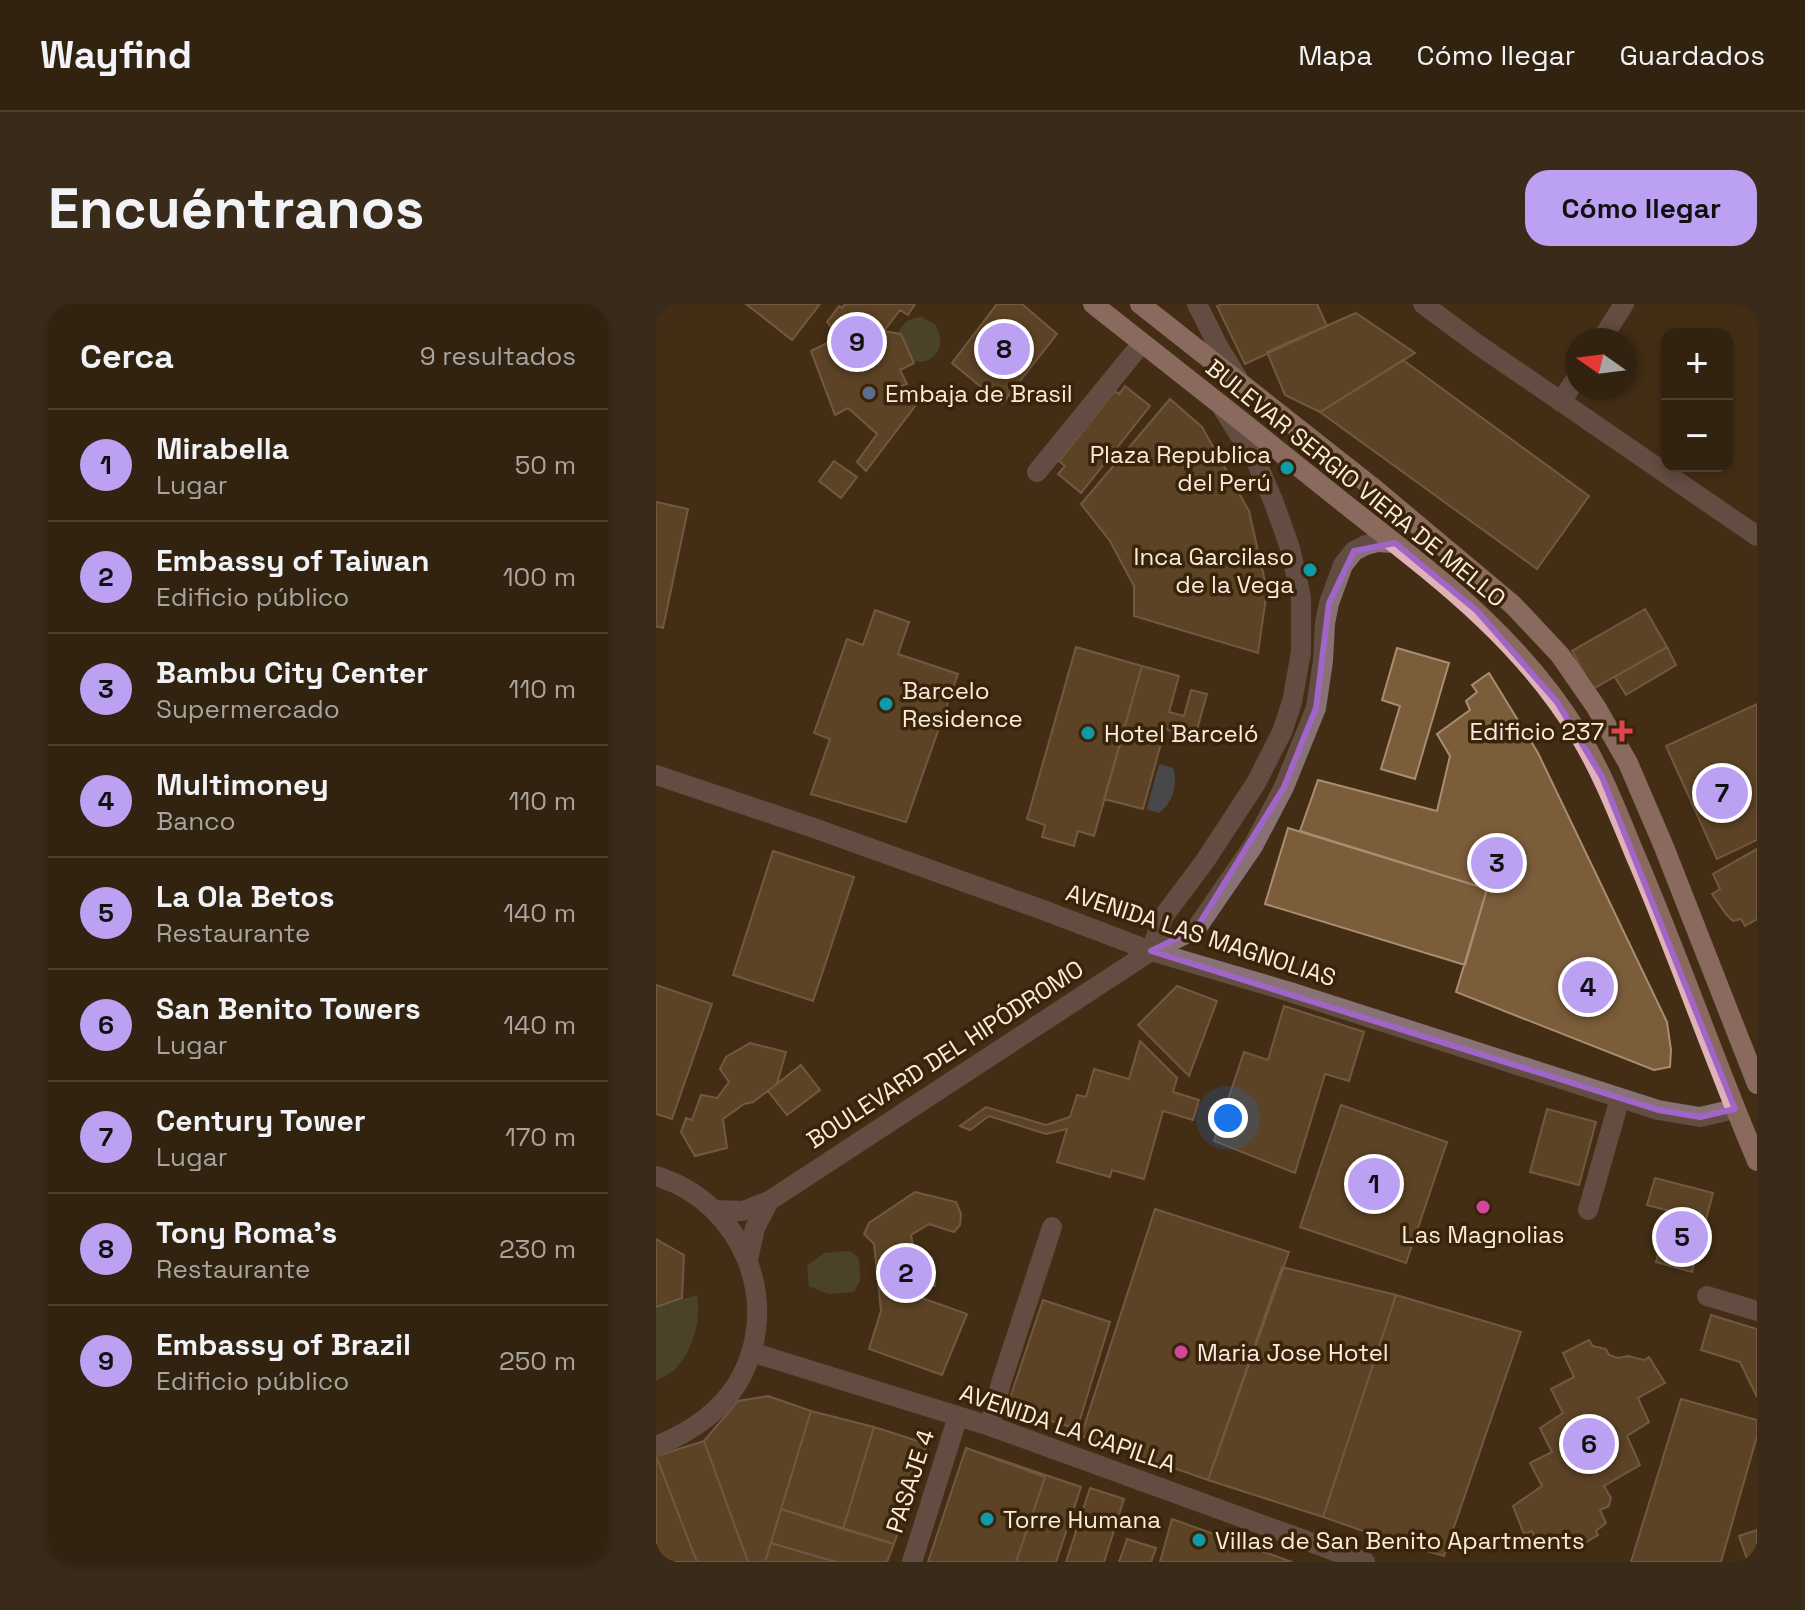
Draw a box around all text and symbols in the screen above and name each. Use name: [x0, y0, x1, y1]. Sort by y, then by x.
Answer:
text: Wayfind: [40, 31, 192, 79]
text: Mapa: [1298, 37, 1373, 73]
text: Cómo llegar: [1417, 37, 1575, 73]
text: Guardados: [1619, 37, 1765, 73]
button: Cómo llegar: [1525, 170, 1757, 246]
text: Encuéntranos: [48, 173, 424, 244]
pin: 9: [831, 312, 883, 372]
pin: 8: [978, 319, 1030, 379]
north arrow: [1565, 328, 1637, 400]
map controls: [1661, 328, 1733, 472]
button: +: [1661, 328, 1733, 400]
text: Cerca: [80, 335, 174, 378]
text: 9 resultados: [420, 339, 576, 373]
street label: BULEVAR SERGIO VIERA DE MELLO: [1200, 352, 1512, 614]
place label: Embaja de Brasil: [885, 378, 1073, 409]
marker: Embaja de Brasil: [860, 384, 878, 402]
button: −: [1661, 400, 1733, 472]
text: Mirabella: [156, 429, 289, 468]
place label: Plaza Republica del Perú: [1090, 439, 1271, 498]
text: 1: [100, 448, 112, 482]
text: 50 m: [515, 448, 576, 482]
marker: Plaza Republica del Perú: [1278, 459, 1296, 477]
text: Lugar: [156, 468, 227, 502]
text: Embassy of Taiwan: [156, 541, 430, 580]
place label: Inca Garcilaso de la Vega: [1134, 541, 1294, 600]
text: 2: [98, 560, 114, 594]
text: 100 m: [503, 560, 576, 594]
marker: Inca Garcilaso de la Vega: [1301, 561, 1319, 579]
text: Edificio público: [156, 580, 349, 614]
text: Bambu City Center: [156, 653, 428, 692]
text: 3: [98, 672, 114, 706]
text: 110 m: [509, 672, 576, 706]
place label: Barcelo Residence: [902, 675, 1023, 734]
text: Supermercado: [156, 692, 340, 726]
marker: Barcelo Residence: [877, 695, 895, 713]
place label: Edificio 237: [1470, 716, 1604, 747]
place label: Hotel Barceló: [1104, 718, 1259, 749]
marker: Edificio 237: [1611, 720, 1633, 742]
marker: Hotel Barceló: [1079, 724, 1097, 742]
pin: 7: [1696, 763, 1748, 823]
text: Multimoney: [156, 765, 329, 804]
text: 4: [98, 784, 114, 818]
text: 110 m: [509, 784, 576, 818]
text: Banco: [156, 804, 236, 838]
pin: 3: [1471, 833, 1523, 893]
text: La Ola Betos: [156, 877, 334, 916]
street label: AVENIDA LAS MAGNOLIAS: [1062, 877, 1340, 993]
text: 5: [98, 896, 114, 930]
text: 140 m: [503, 896, 576, 930]
text: Restaurante: [156, 916, 310, 950]
street label: BOULEVARD DEL HIPÓDROMO: [801, 953, 1089, 1155]
pin: 4: [1562, 957, 1614, 1017]
text: San Benito Towers: [156, 989, 421, 1028]
text: 6: [98, 1008, 114, 1042]
text: 140 m: [503, 1008, 576, 1042]
text: Lugar: [156, 1028, 227, 1062]
your location: [1208, 1098, 1248, 1138]
text: Century Tower: [156, 1101, 366, 1140]
text: 7: [99, 1120, 113, 1154]
text: 170 m: [505, 1120, 576, 1154]
text: Lugar: [156, 1140, 227, 1174]
pin: 1: [1348, 1154, 1400, 1214]
marker: Las Magnolias: [1474, 1198, 1492, 1216]
pin: 5: [1656, 1207, 1708, 1267]
text: Tony Roma's: [156, 1213, 337, 1252]
place label: Las Magnolias: [1402, 1219, 1564, 1250]
text: 8: [98, 1232, 114, 1266]
text: 230 m: [499, 1232, 576, 1266]
pin: 2: [880, 1243, 932, 1303]
text: Restaurante: [156, 1252, 310, 1286]
text: Embassy of Brazil: [156, 1325, 411, 1364]
place label: Maria Jose Hotel: [1197, 1337, 1389, 1368]
marker: Maria Jose Hotel: [1172, 1343, 1190, 1361]
text: 9: [98, 1344, 114, 1378]
text: 250 m: [499, 1344, 576, 1378]
text: Edificio público: [156, 1364, 349, 1398]
street label: AVENIDA LA CAPILLA: [956, 1376, 1180, 1480]
pin: 6: [1563, 1414, 1615, 1474]
street label: PASAJE 4: [879, 1425, 941, 1537]
place label: Torre Humana: [1003, 1504, 1161, 1535]
marker: Torre Humana: [978, 1510, 996, 1528]
place label: Villas de San Benito Apartments: [1215, 1525, 1585, 1556]
marker: Villas de San Benito Apartments: [1190, 1531, 1208, 1549]

